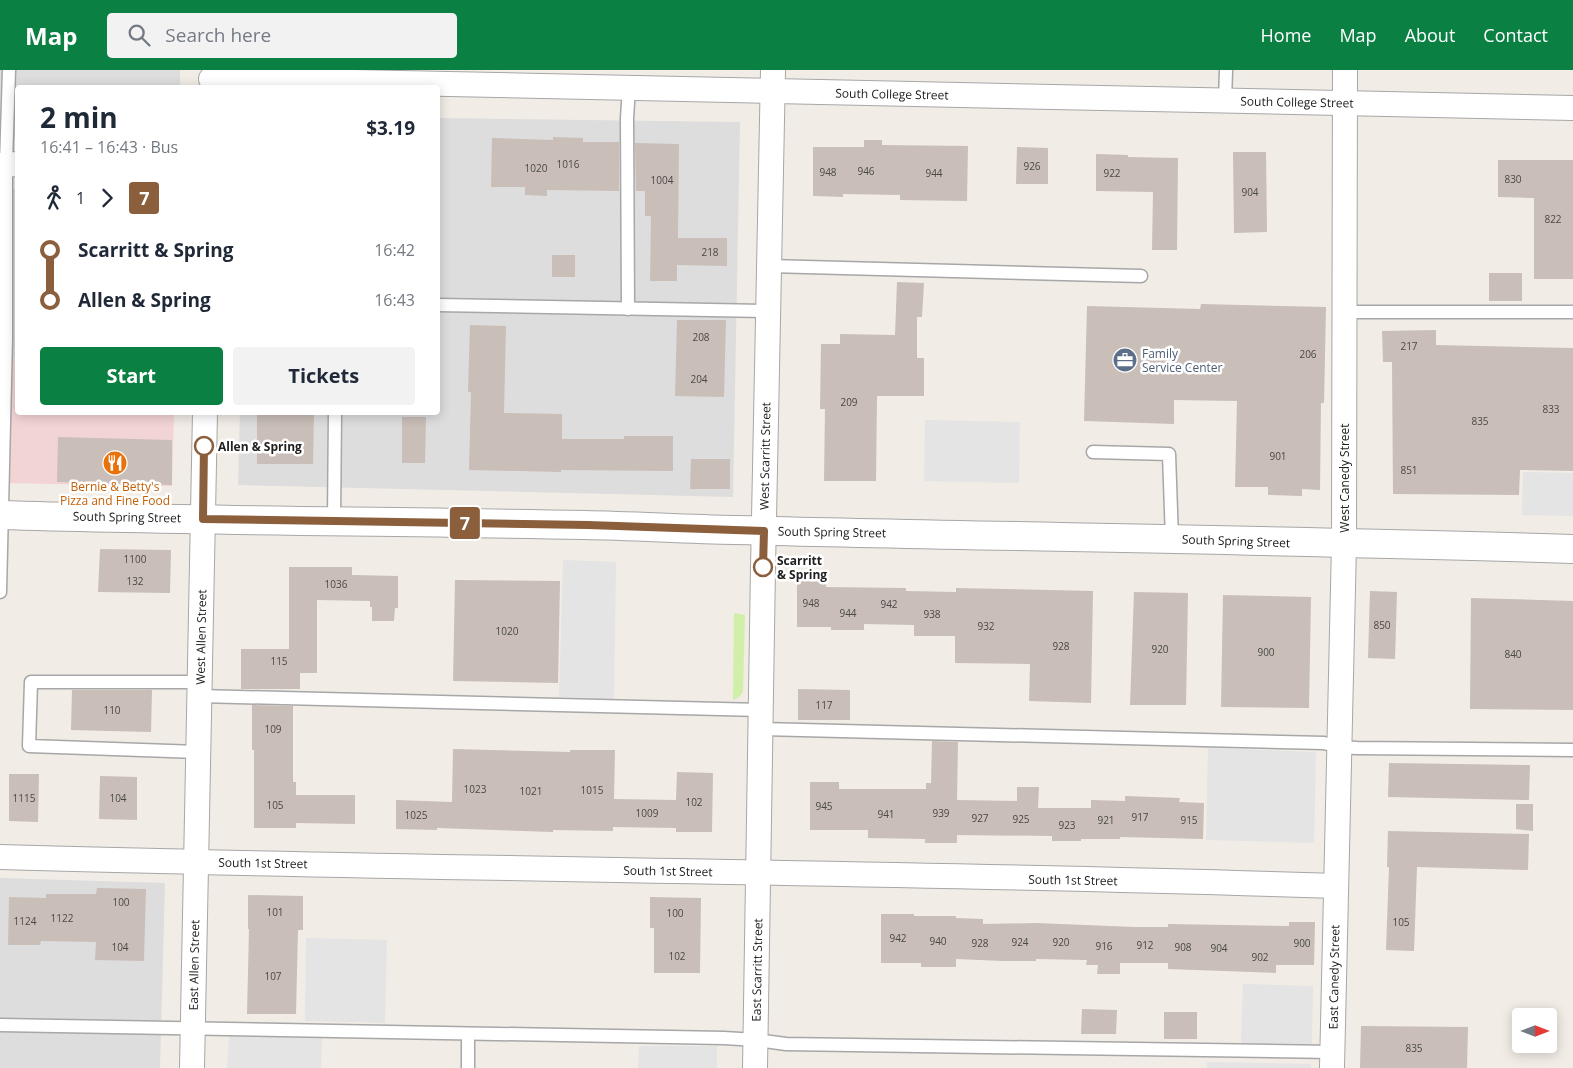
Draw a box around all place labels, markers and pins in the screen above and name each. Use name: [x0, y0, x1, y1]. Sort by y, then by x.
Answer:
place label: Family Service Center: [1142, 345, 1223, 376]
office icon: Family Service Center: [1112, 347, 1138, 373]
marker: Allen & Spring: [194, 436, 214, 456]
place label: Allen & Spring: [218, 438, 302, 455]
restaurant icon: Bernie & Betty's Pizza and Fine Food: [102, 450, 128, 476]
place label: Bernie & Betty's Pizza and Fine Food: [60, 478, 170, 509]
place label: Scarritt & Spring: [777, 552, 827, 583]
marker: Scarritt & Spring: [753, 557, 773, 577]

